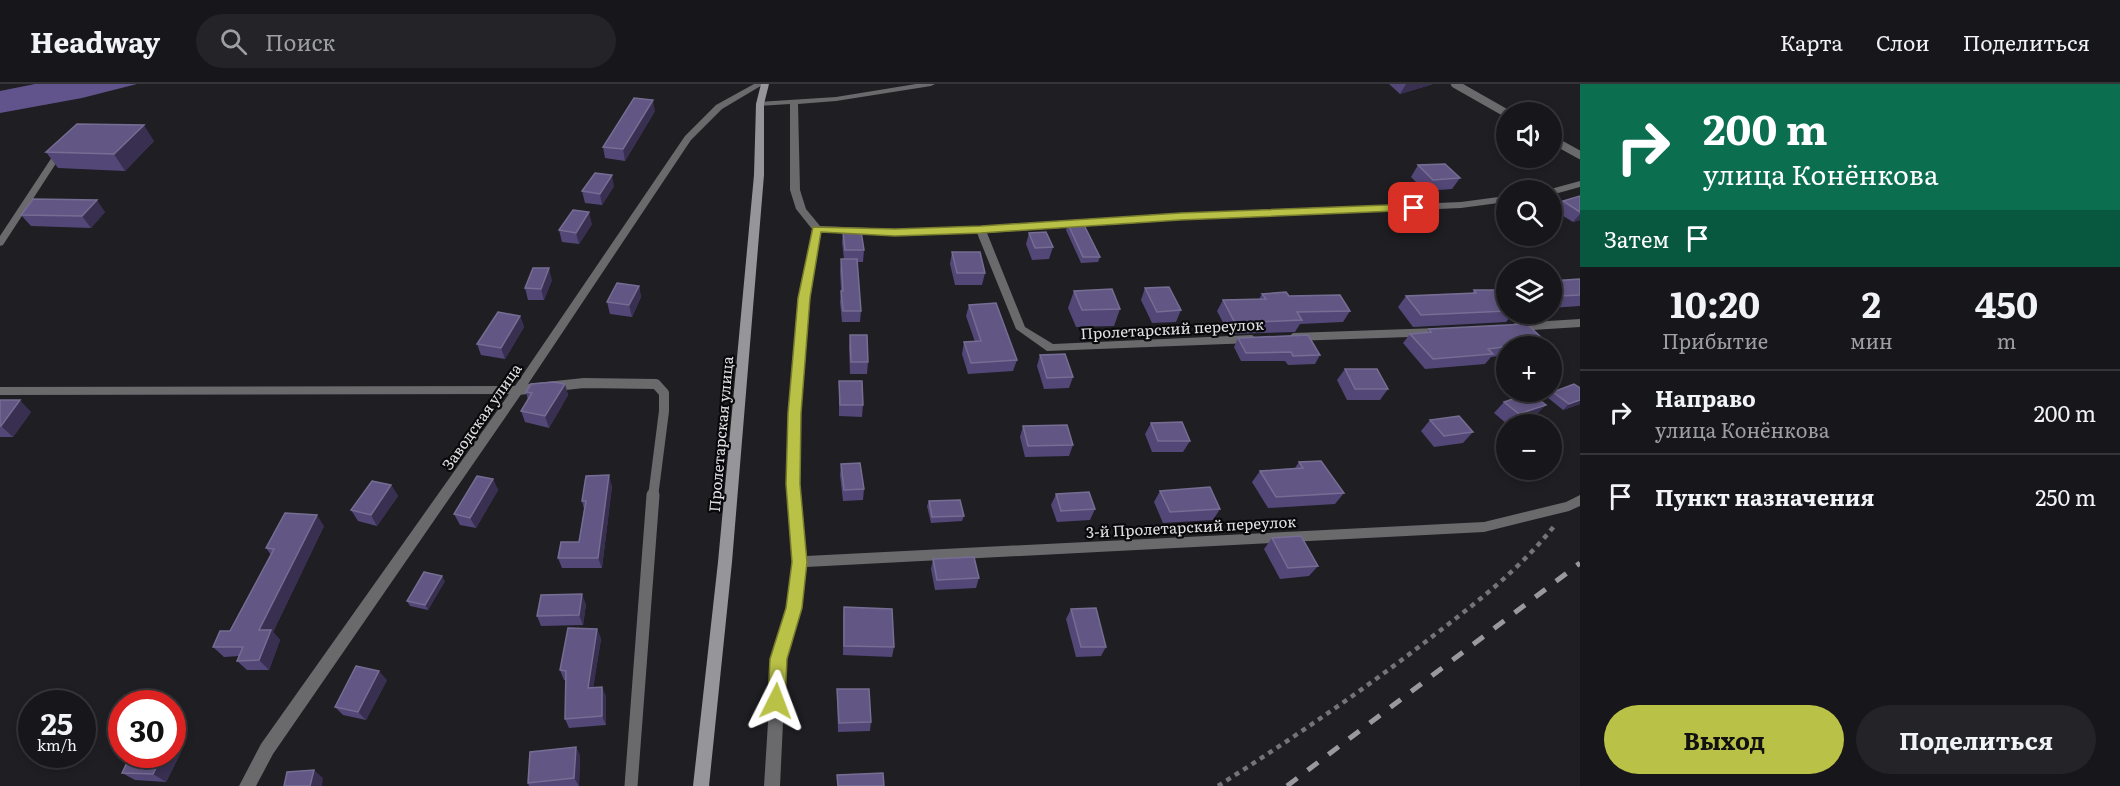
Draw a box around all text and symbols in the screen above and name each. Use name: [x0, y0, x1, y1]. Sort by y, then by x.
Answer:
search box: [196, 14, 616, 68]
text: Headway: [30, 20, 160, 62]
icon: search: [217, 25, 250, 58]
text: Поиск: [265, 25, 335, 58]
text: Карта: [1780, 26, 1843, 57]
text: Слои: [1876, 26, 1930, 57]
text: Поделиться: [1963, 26, 2090, 57]
text: 200 m: [1703, 96, 1828, 158]
map controls: [1496, 102, 1562, 480]
button: sound: [1496, 102, 1562, 168]
icon: right: [1604, 108, 1682, 186]
text: улица Конёнкова: [1703, 153, 1939, 193]
button: search: [1496, 180, 1562, 246]
pin: [1388, 182, 1439, 233]
icon: arrive: [1397, 191, 1430, 224]
text: Затем: [1604, 222, 1669, 255]
icon: arrive: [1681, 222, 1714, 255]
button: layers: [1496, 258, 1562, 324]
text: 10:20: [1670, 276, 1760, 329]
text: 2: [1862, 276, 1881, 329]
text: 450: [1975, 276, 2038, 329]
street label: Пролетарский переулок: [1080, 312, 1264, 344]
text: Прибытие: [1662, 325, 1768, 355]
text: мин: [1850, 325, 1893, 355]
text: m: [1997, 325, 2016, 355]
button: +: [1496, 336, 1562, 402]
street label: Пролетарская улица: [702, 354, 738, 513]
street label: Заводская улица: [436, 357, 527, 474]
text: Направо: [1655, 381, 1756, 414]
icon: right: [1604, 396, 1637, 429]
text: 200 m: [2034, 396, 2096, 429]
button: −: [1496, 414, 1562, 480]
text: улица Конёнкова: [1655, 414, 1829, 444]
icon: arrive: [1604, 480, 1637, 513]
text: Пункт назначения: [1655, 480, 1874, 513]
text: 250 m: [2035, 480, 2096, 513]
street label: 3-й Пролетарский переулок: [1085, 509, 1297, 543]
position arrow: [744, 669, 808, 733]
speed limit sign: 30: [108, 690, 186, 768]
text: 25: [41, 700, 73, 744]
button: Выход: [1604, 705, 1844, 774]
button: Поделиться: [1856, 705, 2096, 774]
text: km/h: [37, 733, 77, 756]

